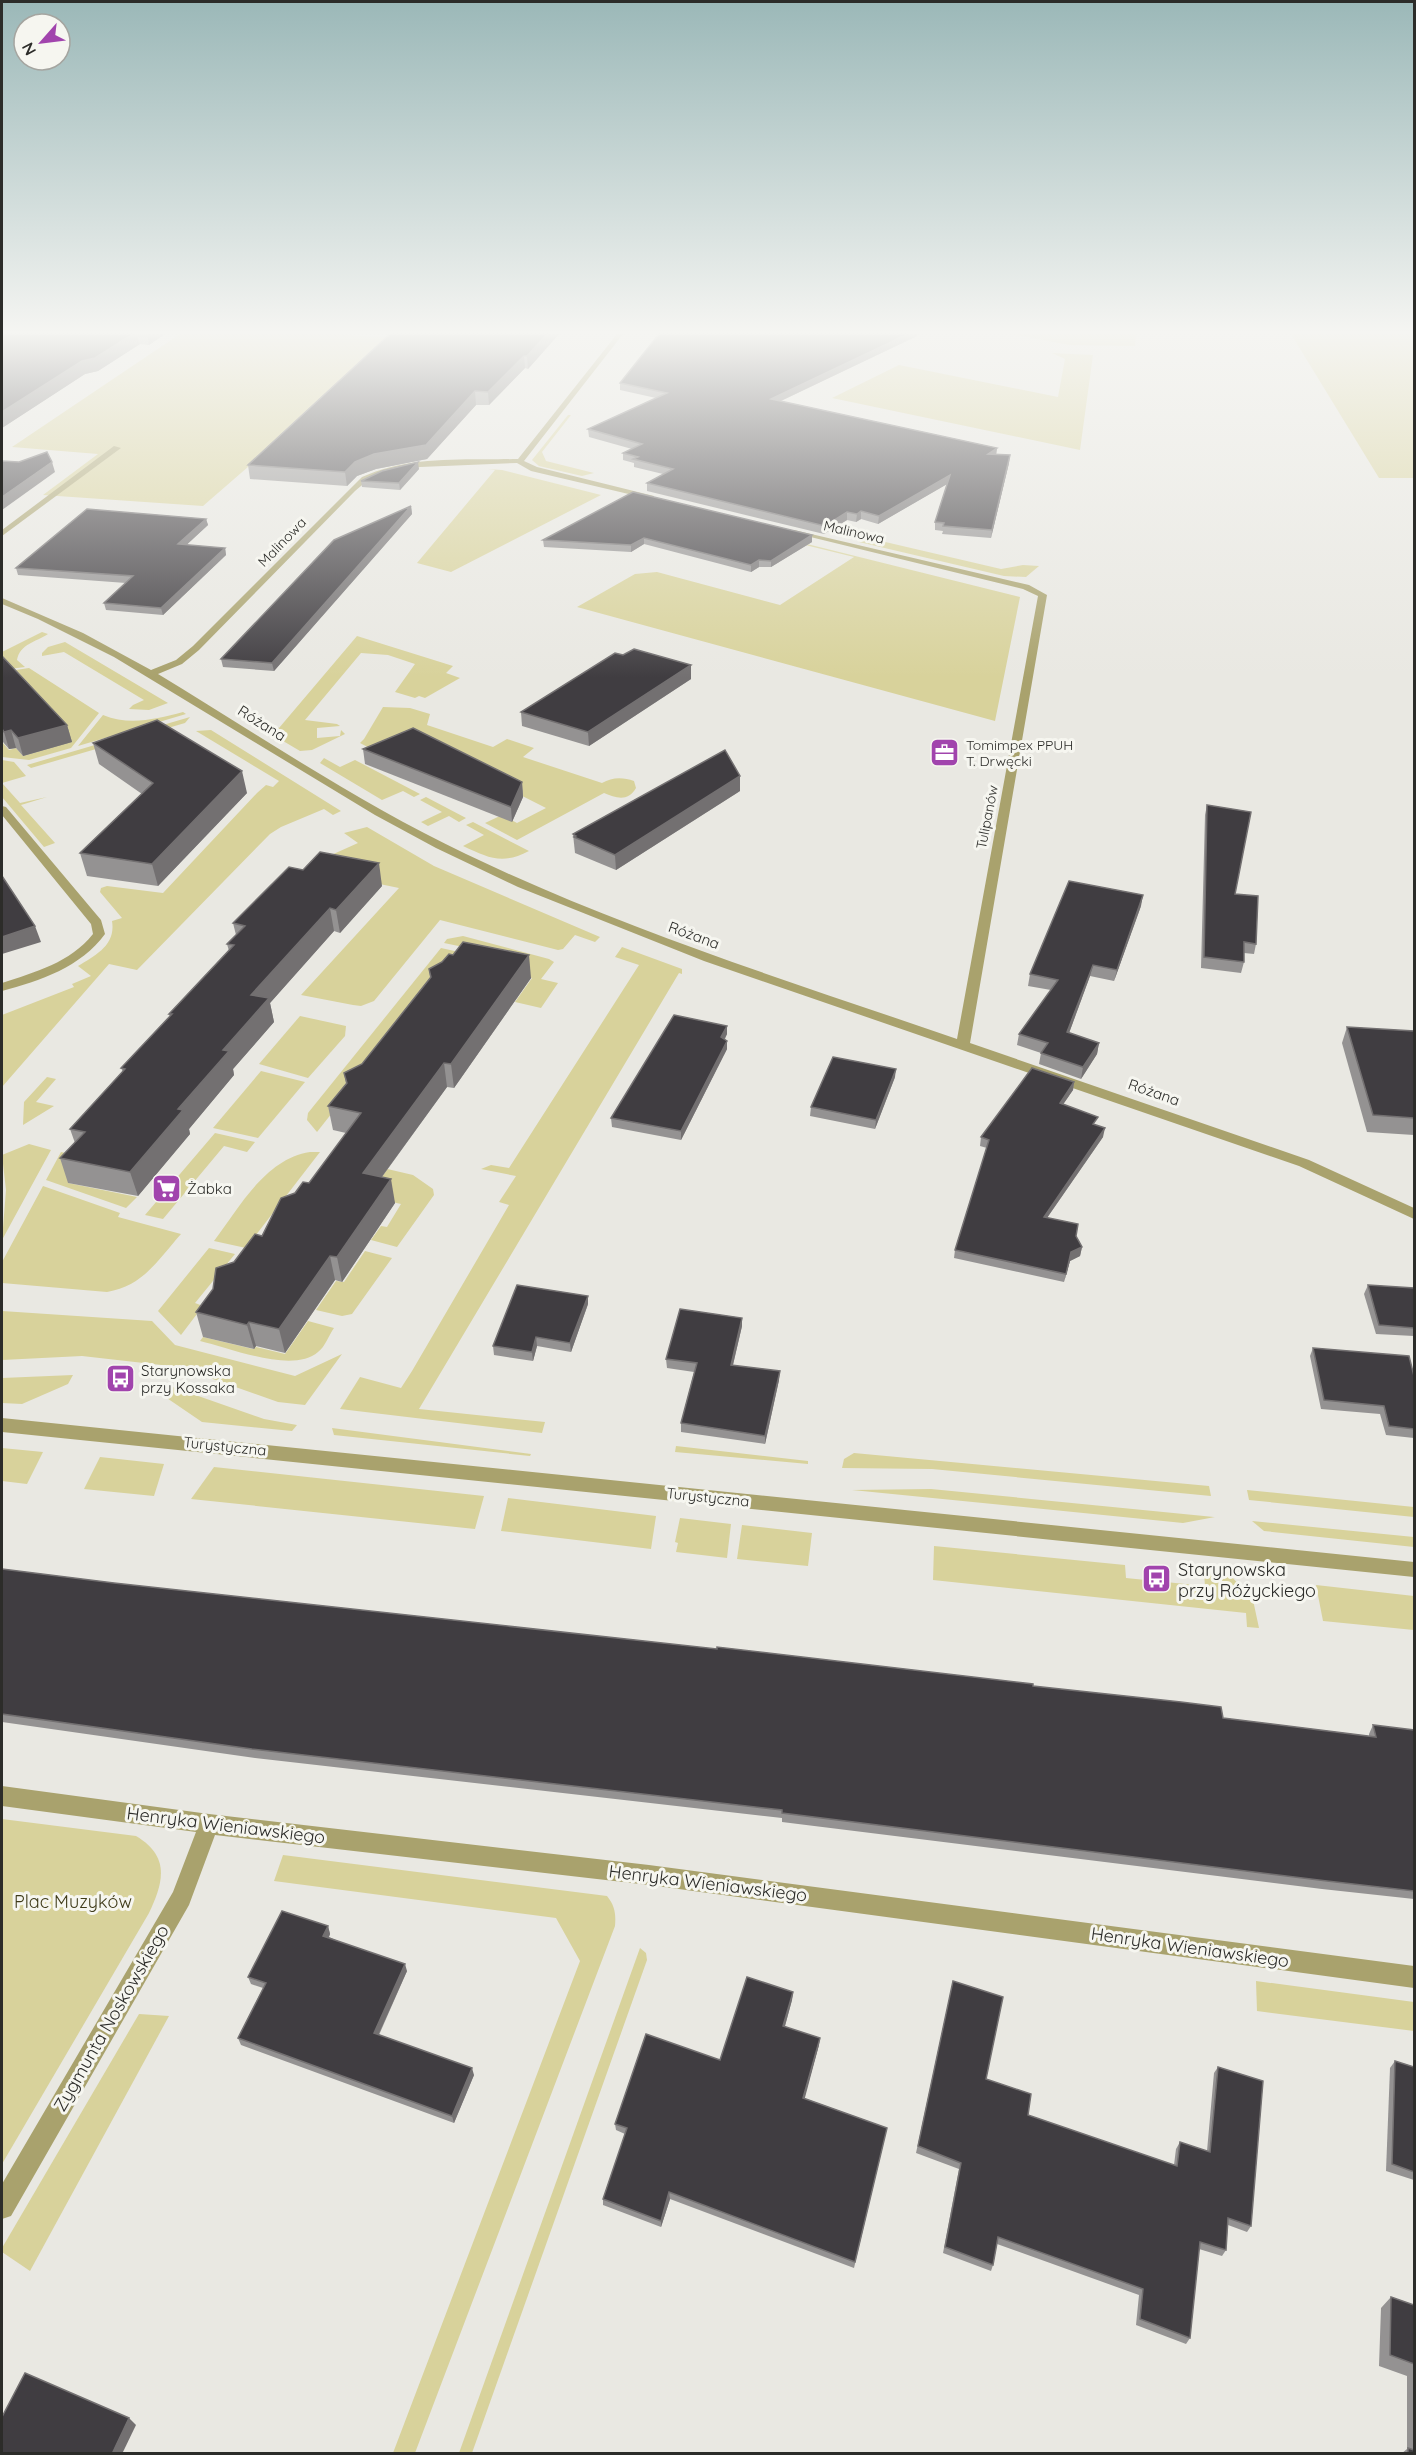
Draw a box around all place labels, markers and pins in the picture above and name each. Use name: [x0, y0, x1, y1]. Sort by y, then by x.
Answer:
place label: Tomimpex PPUH T. Drwęcki: [966, 736, 1073, 770]
office icon: Tomimpex PPUH T. Drwęcki: [929, 737, 961, 769]
supermarket icon: Żabka: [150, 1172, 182, 1204]
place label: Żabka: [187, 1179, 232, 1198]
place label: Starynowska przy Kossaka: [141, 1361, 235, 1397]
bus stop icon: Starynowska przy Kossaka: [104, 1363, 136, 1395]
place label: Starynowska przy Różyckiego: [1178, 1558, 1316, 1602]
bus stop icon: Starynowska przy Różyckiego: [1141, 1563, 1173, 1595]

